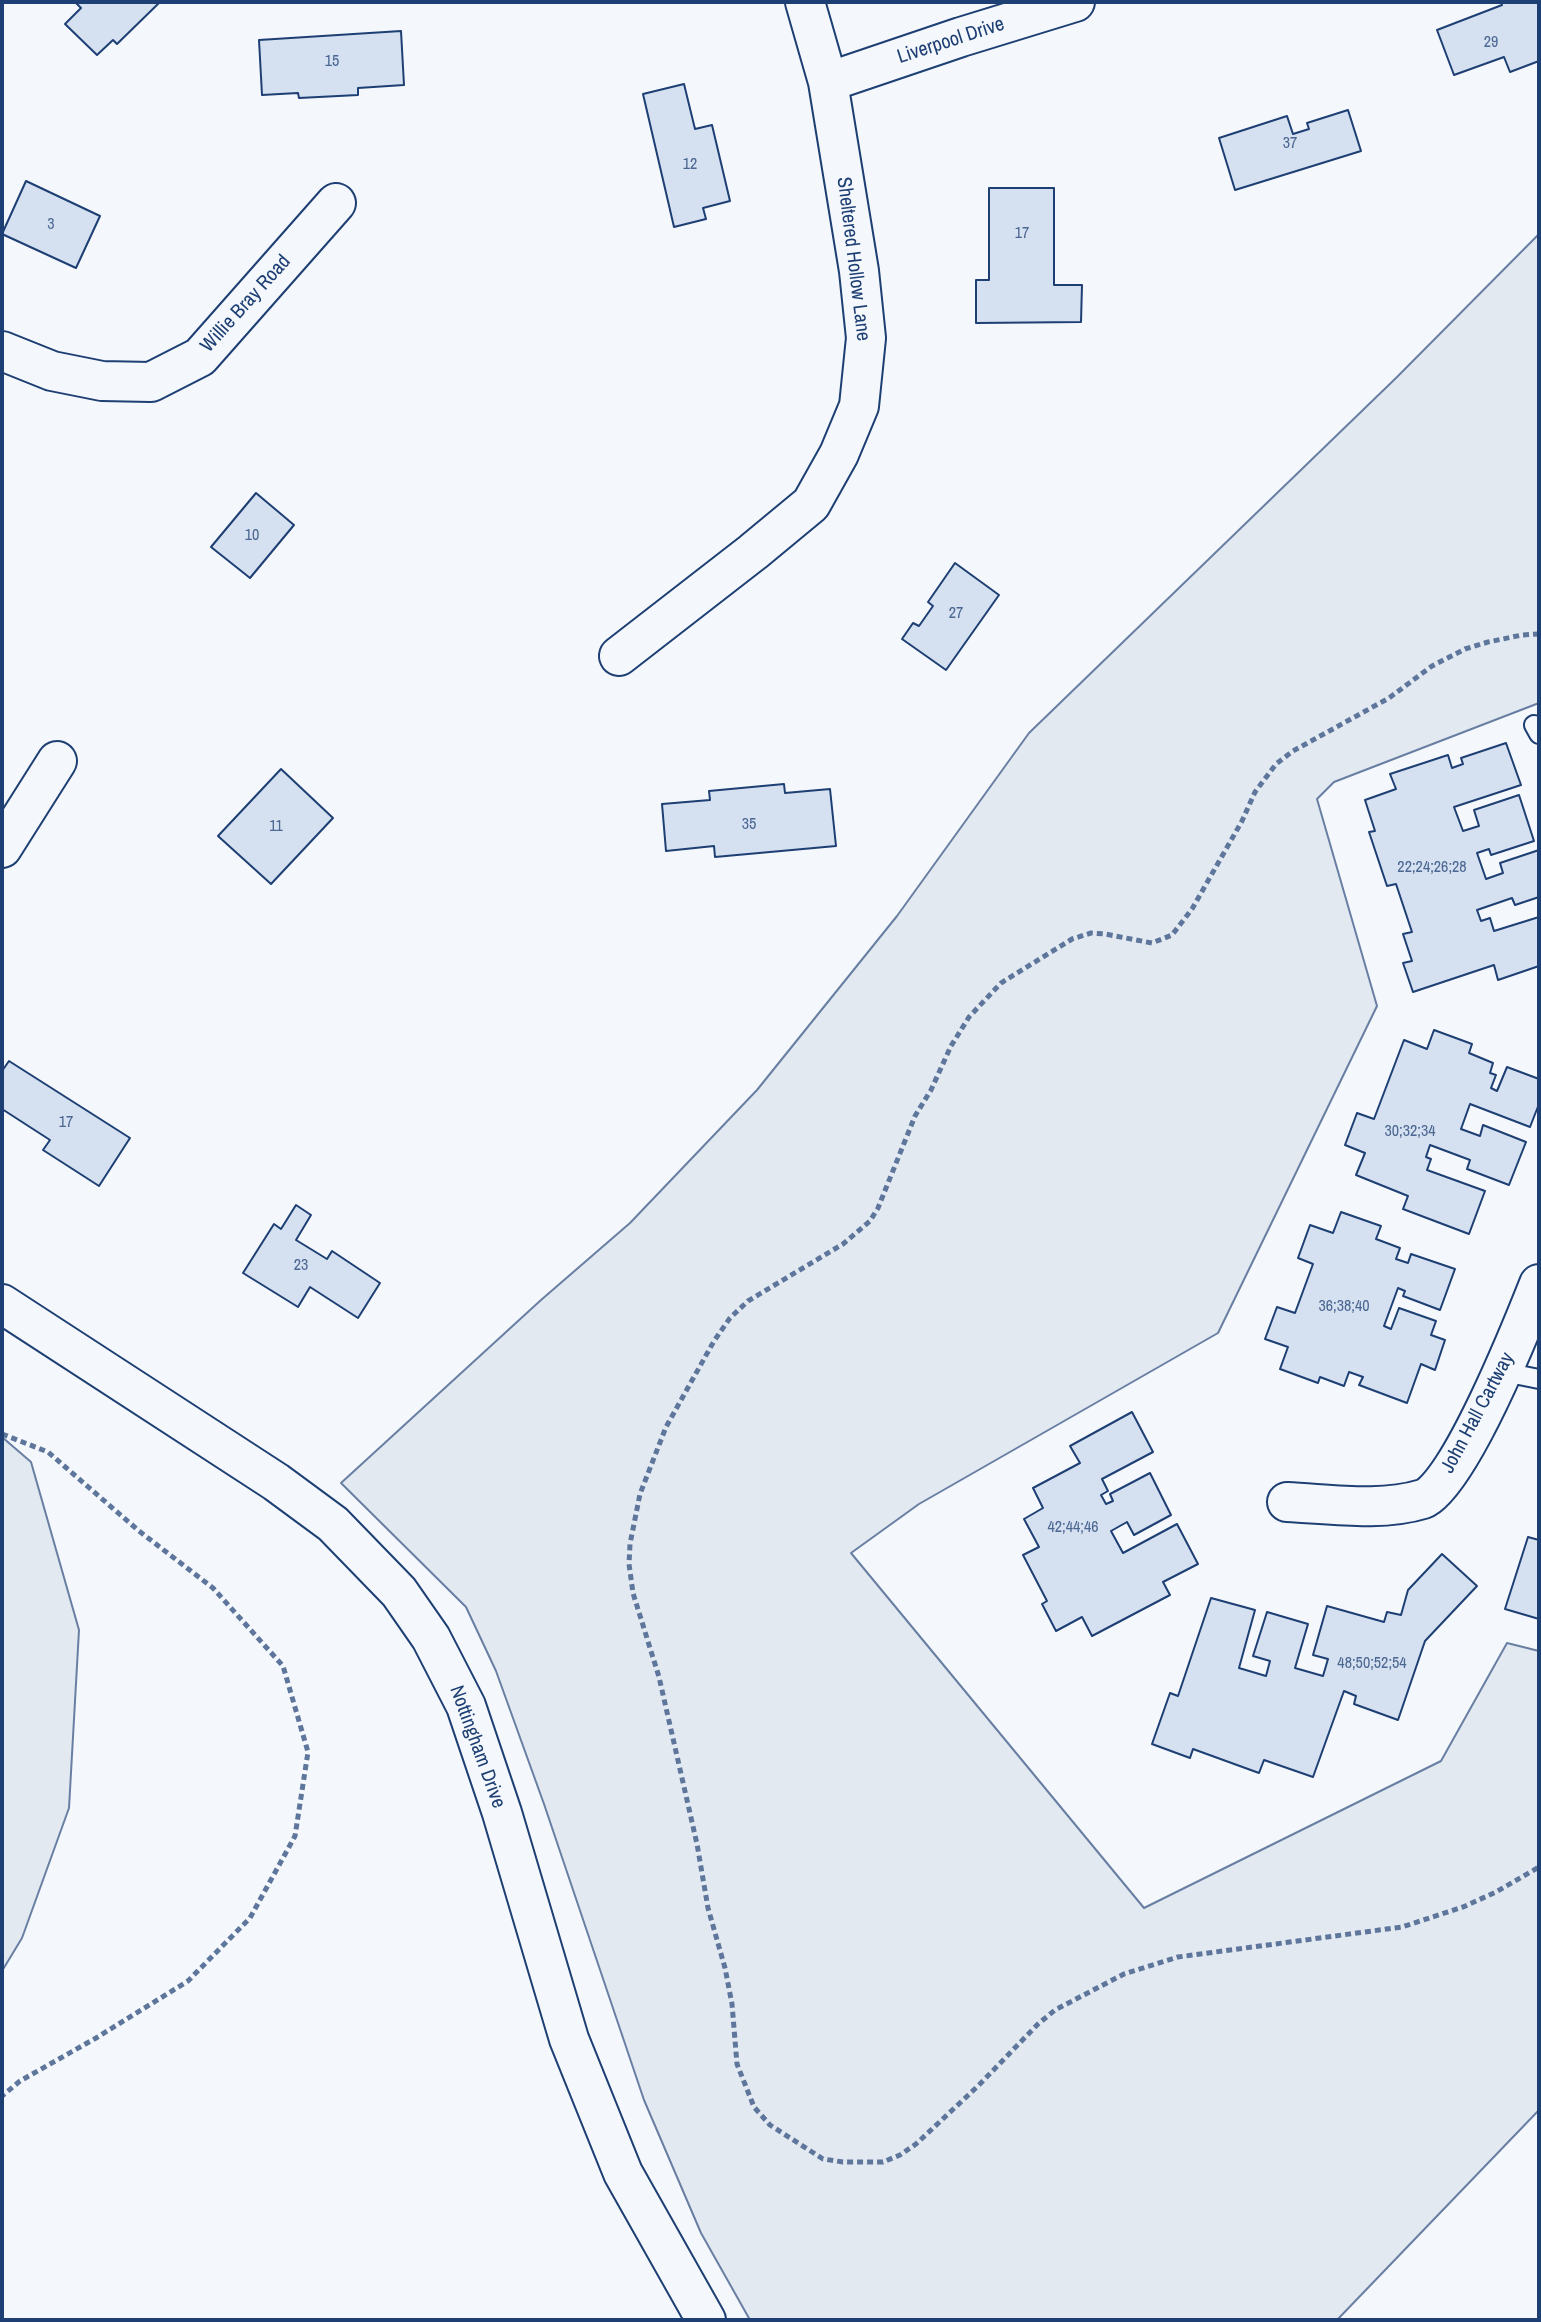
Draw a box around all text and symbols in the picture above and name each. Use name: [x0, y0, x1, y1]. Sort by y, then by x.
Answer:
street label: Liverpool Drive: [894, 12, 1008, 70]
house number: 29: [1484, 33, 1498, 53]
house number: 15: [325, 52, 339, 72]
house number: 37: [1283, 134, 1297, 154]
house number: 12: [683, 155, 697, 175]
street label: Sheltered Hollow Lane: [831, 176, 875, 342]
house number: 3: [47, 215, 55, 235]
house number: 17: [1015, 224, 1029, 244]
street label: Willie Bray Road: [196, 250, 296, 358]
house number: 10: [245, 526, 259, 546]
house number: 27: [949, 604, 963, 624]
house number: 35: [742, 815, 756, 835]
house number: 11: [269, 817, 283, 837]
house number: 22;24;26;28: [1397, 858, 1467, 878]
house number: 17: [59, 1113, 73, 1133]
house number: 30;32;34: [1384, 1122, 1436, 1142]
house number: 23: [294, 1256, 308, 1276]
house number: 36;38;40: [1318, 1297, 1370, 1317]
street label: John Hall Cartway: [1436, 1349, 1520, 1477]
house number: 42;44;46: [1047, 1518, 1099, 1538]
house number: 48;50;52;54: [1337, 1654, 1407, 1674]
street label: Nottingham Drive: [444, 1683, 510, 1811]

